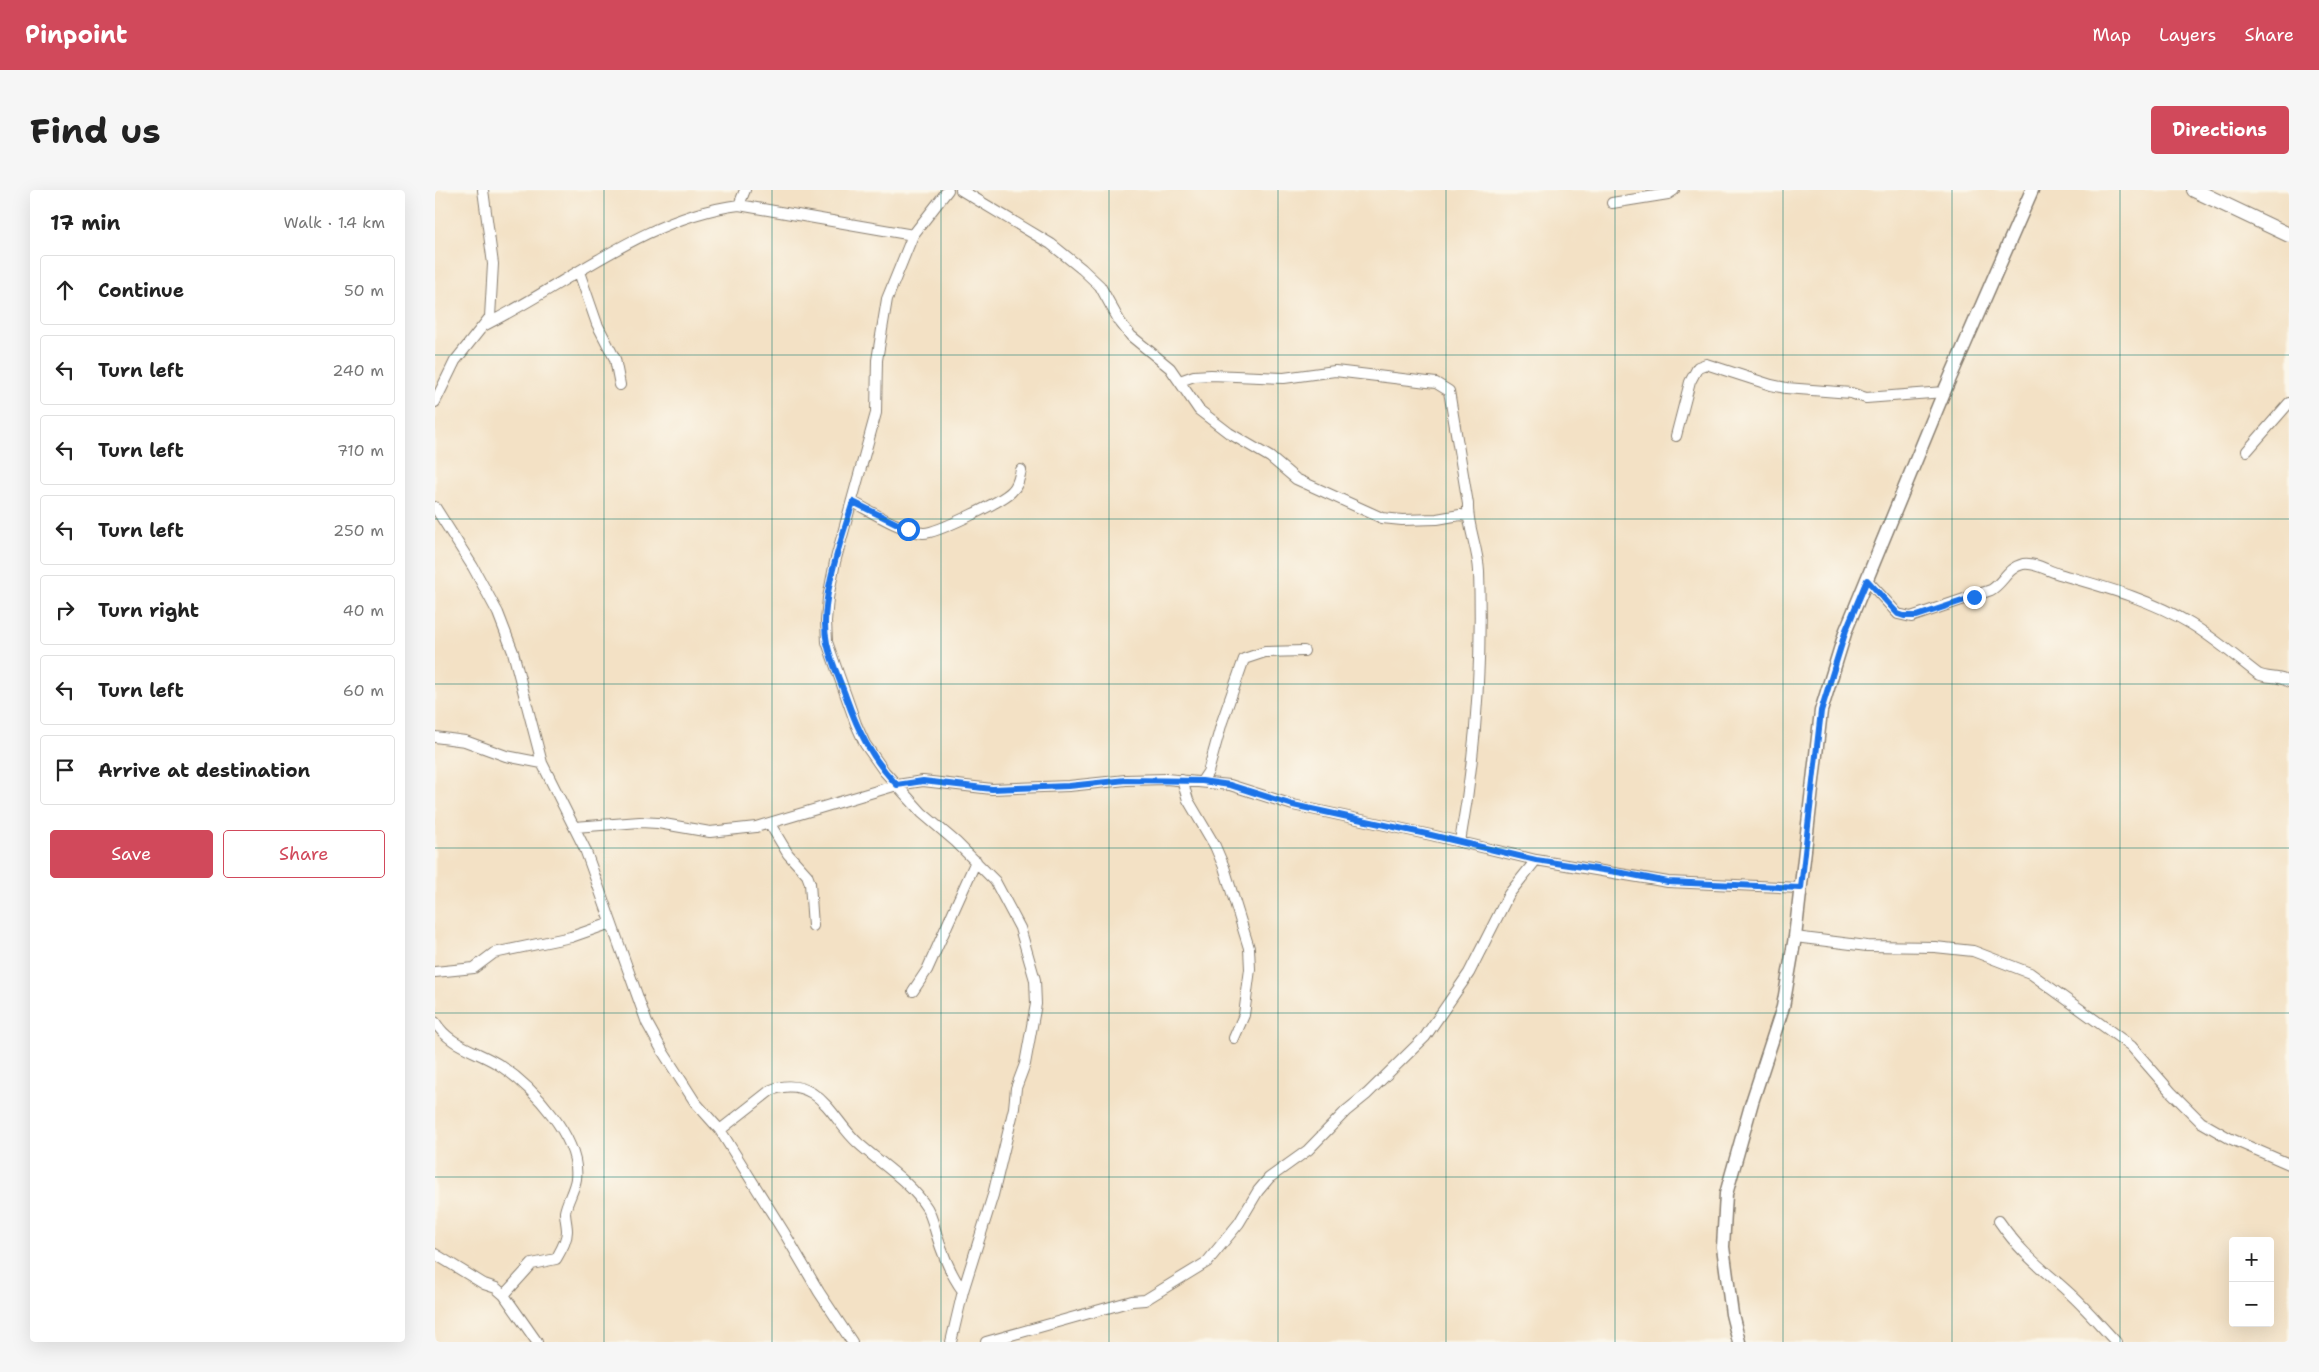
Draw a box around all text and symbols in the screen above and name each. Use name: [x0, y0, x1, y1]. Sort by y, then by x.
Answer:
text: Pinpoint: [25, 19, 127, 51]
text: Map: [2093, 23, 2131, 47]
text: Layers: [2159, 23, 2216, 47]
text: Share: [2244, 23, 2294, 47]
button: Directions: [2151, 106, 2289, 154]
text: Find us: [30, 107, 161, 154]
text: 17 min: [50, 209, 121, 237]
text: Walk · 1.4 km: [284, 212, 385, 233]
icon: ahead: [51, 276, 79, 304]
text: Continue: [98, 278, 184, 303]
text: 50 m: [344, 280, 384, 301]
icon: left: [51, 356, 79, 384]
text: Turn left: [98, 358, 184, 383]
text: 240 m: [332, 360, 384, 381]
icon: left: [51, 436, 79, 464]
text: Turn left: [98, 438, 184, 463]
text: 710 m: [337, 440, 384, 461]
icon: left: [51, 516, 79, 544]
text: Turn left: [98, 518, 184, 543]
route start: [897, 518, 920, 541]
text: 250 m: [333, 520, 384, 541]
route end: [1963, 586, 1986, 609]
icon: right: [51, 596, 79, 624]
text: Turn right: [98, 598, 199, 623]
text: 40 m: [342, 600, 384, 621]
icon: left: [51, 676, 79, 704]
text: Turn left: [98, 678, 184, 703]
text: 60 m: [343, 680, 384, 701]
icon: arrive: [51, 756, 79, 784]
text: Arrive at destination: [98, 758, 310, 783]
button: Save: [50, 830, 213, 878]
button: Share: [223, 830, 385, 878]
map controls: [2229, 1237, 2274, 1327]
button: +: [2229, 1237, 2274, 1282]
button: −: [2229, 1282, 2274, 1327]

